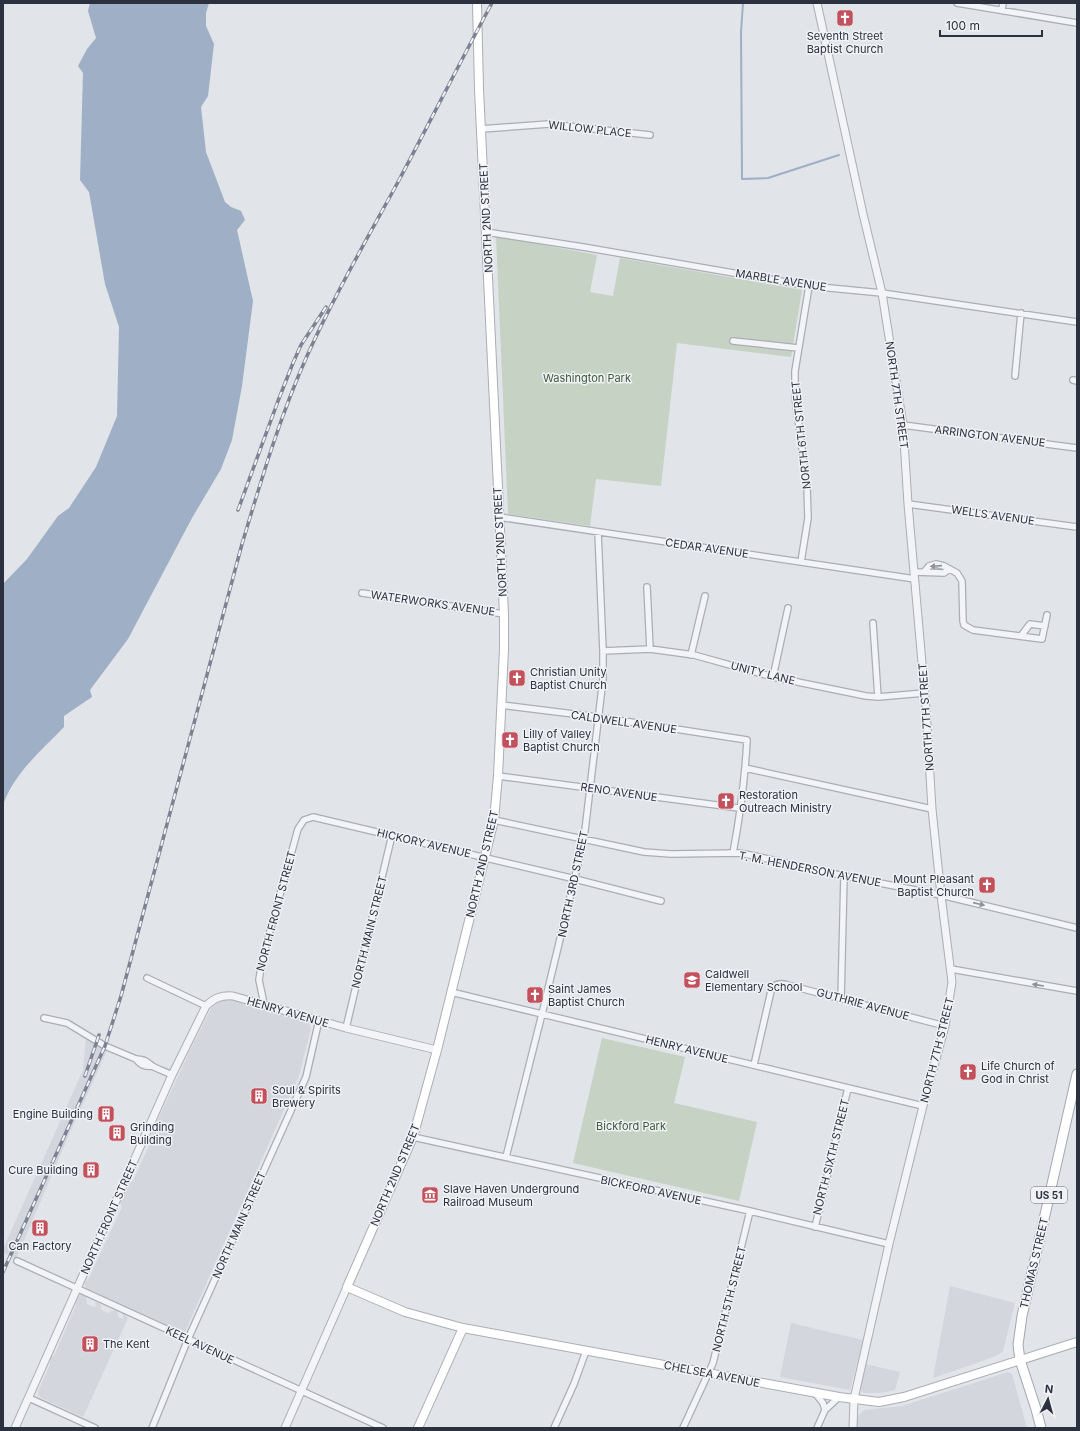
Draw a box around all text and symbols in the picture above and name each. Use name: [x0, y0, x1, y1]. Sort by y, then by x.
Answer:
church icon: Seventh Street Baptist Church: [835, 8, 855, 28]
scale bar: [940, 12, 1042, 38]
text: 100 m: [946, 18, 980, 33]
place label: Seventh Street Baptist Church: [807, 29, 884, 56]
street label: WILLOW PLACE: [548, 118, 632, 140]
street label: NORTH 2ND STREET: [476, 163, 496, 273]
street label: MARBLE AVENUE: [735, 266, 827, 294]
street label: NORTH 7TH STREET: [883, 340, 911, 450]
park label: Washington Park: [543, 371, 631, 385]
street label: NORTH 6TH STREET: [788, 380, 814, 490]
street label: ARRINGTON AVENUE: [934, 422, 1046, 450]
street label: NORTH 2ND STREET: [490, 487, 510, 597]
street label: WELLS AVENUE: [950, 502, 1036, 528]
street label: CEDAR AVENUE: [664, 535, 750, 561]
one-way arrow: [930, 562, 942, 569]
street label: WATERWORKS AVENUE: [370, 587, 496, 619]
street label: UNITY LANE: [729, 658, 797, 688]
street label: NORTH 7TH STREET: [915, 662, 937, 772]
place label: Christian Unity Baptist Church: [530, 665, 607, 692]
church icon: Christian Unity Baptist Church: [507, 668, 527, 688]
street label: CALDWELL AVENUE: [570, 708, 678, 736]
place label: Lilly of Valley Baptist Church: [523, 727, 600, 754]
church icon: Lilly of Valley Baptist Church: [500, 730, 520, 750]
street label: RENO AVENUE: [580, 780, 658, 804]
place label: Restoration Outreach Ministry: [739, 788, 832, 815]
church icon: Restoration Outreach Ministry: [716, 791, 736, 811]
street label: NORTH 2ND STREET: [463, 809, 501, 919]
street label: HICKORY AVENUE: [376, 825, 472, 861]
street label: NORTH 3RD STREET: [555, 829, 591, 939]
street label: T. M. HENDERSON AVENUE: [738, 848, 882, 890]
street label: NORTH FRONT STREET: [253, 849, 299, 973]
place label: Mount Pleasant Baptist Church: [893, 872, 974, 899]
street label: NORTH MAIN STREET: [348, 874, 390, 990]
church icon: Mount Pleasant Baptist Church: [977, 875, 997, 895]
one-way arrow: [973, 901, 985, 907]
place label: Caldwell Elementary School: [705, 967, 802, 994]
school or university icon: Caldwell Elementary School: [682, 970, 702, 990]
place label: Saint James Baptist Church: [548, 982, 625, 1009]
one-way arrow: [1032, 982, 1045, 988]
church icon: Saint James Baptist Church: [525, 985, 545, 1005]
street label: GUTHRIE AVENUE: [815, 985, 911, 1023]
street label: HENRY AVENUE: [245, 994, 331, 1030]
street label: NORTH 7TH STREET: [917, 996, 957, 1104]
street label: HENRY AVENUE: [644, 1032, 730, 1066]
place label: Life Church of God in Christ: [981, 1059, 1055, 1086]
church icon: Life Church of God in Christ: [958, 1062, 978, 1082]
place label: Soul & Spirits Brewery: [272, 1083, 341, 1110]
building icon: Soul & Spirits Brewery: [249, 1086, 269, 1106]
street label: NORTH SIXTH STREET: [810, 1097, 852, 1217]
building icon: Engine Building: [96, 1104, 116, 1124]
place label: Engine Building: [13, 1107, 93, 1121]
park label: Bickford Park: [596, 1119, 666, 1133]
place label: Grinding Building: [130, 1120, 174, 1147]
street label: NORTH 2ND STREET: [367, 1122, 423, 1228]
building icon: Grinding Building: [107, 1123, 127, 1143]
street label: NORTH FRONT STREET: [77, 1157, 141, 1277]
building icon: Cure Building: [81, 1160, 101, 1180]
place label: Cure Building: [8, 1163, 78, 1177]
street label: NORTH MAIN STREET: [209, 1169, 269, 1281]
street label: BICKFORD AVENUE: [599, 1172, 703, 1208]
place label: Slave Haven Underground Railroad Museum: [443, 1182, 579, 1209]
museum icon: Slave Haven Underground Railroad Museum: [420, 1185, 440, 1205]
road number: US 51: [1031, 1187, 1067, 1203]
street label: THOMAS STREET: [1017, 1216, 1051, 1310]
building icon: Can Factory: [30, 1218, 50, 1238]
place label: Can Factory: [8, 1239, 72, 1253]
street label: NORTH 5TH STREET: [709, 1245, 749, 1353]
street label: KEEL AVENUE: [163, 1323, 237, 1367]
building icon: The Kent: [80, 1334, 100, 1354]
place label: The Kent: [103, 1337, 150, 1351]
street label: CHELSEA AVENUE: [663, 1358, 761, 1390]
north arrow: [1028, 1379, 1068, 1419]
text: N: [1044, 1382, 1054, 1396]

